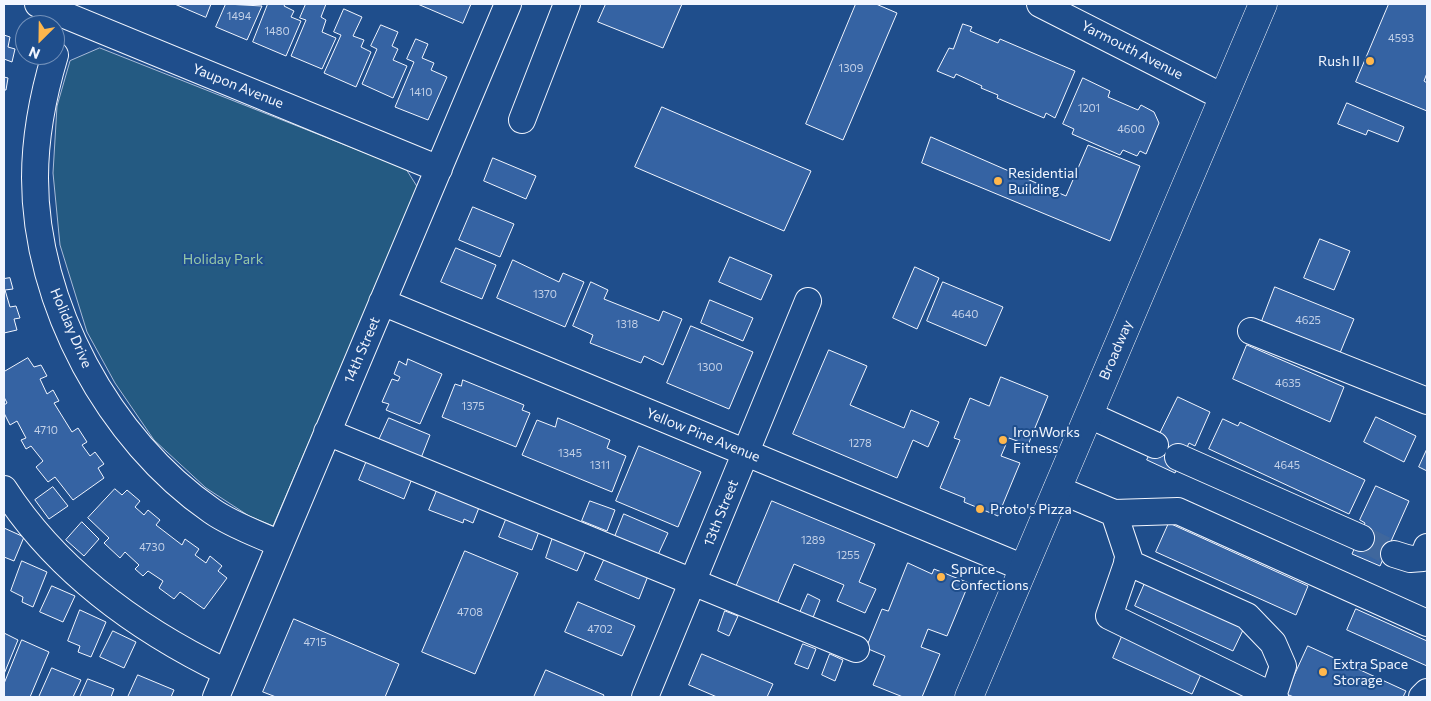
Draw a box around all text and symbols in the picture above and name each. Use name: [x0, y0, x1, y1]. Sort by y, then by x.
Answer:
house number: 1494: [227, 9, 251, 23]
north arrow: [15, 15, 65, 65]
street label: Yarmouth Avenue: [1078, 17, 1186, 83]
house number: 1480: [264, 24, 290, 38]
house number: 4593: [1388, 31, 1414, 45]
text: N: [26, 43, 42, 63]
place label: Rush II: [1318, 53, 1360, 69]
marker: Rush II: [1364, 55, 1376, 67]
street label: Yaupon Avenue: [190, 60, 286, 112]
house number: 1309: [839, 61, 863, 75]
house number: 1410: [410, 85, 432, 99]
house number: 1201: [1078, 101, 1100, 115]
house number: 4600: [1117, 122, 1145, 136]
place label: Residential Building: [1008, 165, 1078, 198]
marker: Residential Building: [992, 175, 1004, 187]
park label: Holiday Park: [183, 251, 263, 267]
street label: Holiday Drive: [47, 286, 95, 370]
house number: 1370: [533, 287, 557, 301]
house number: 4640: [951, 307, 979, 321]
house number: 4625: [1295, 313, 1321, 327]
street label: 14th Street: [341, 314, 383, 386]
house number: 1318: [616, 317, 638, 331]
street label: Broadway: [1096, 317, 1136, 383]
house number: 1300: [697, 360, 723, 374]
house number: 4635: [1275, 376, 1301, 390]
house number: 1375: [461, 399, 485, 413]
street label: Yellow Pine Avenue: [644, 404, 762, 466]
house number: 4710: [34, 423, 58, 437]
place label: IronWorks Fitness: [1013, 424, 1080, 457]
marker: IronWorks Fitness: [997, 434, 1009, 446]
house number: 1278: [848, 436, 872, 450]
house number: 1345: [558, 446, 582, 460]
house number: 1311: [590, 458, 610, 472]
house number: 4645: [1274, 458, 1300, 472]
street label: 13th Street: [700, 477, 742, 549]
place label: Proto's Pizza: [990, 501, 1072, 517]
marker: Proto's Pizza: [974, 503, 986, 515]
house number: 1289: [801, 533, 825, 547]
house number: 4730: [139, 540, 165, 554]
house number: 1255: [836, 548, 860, 562]
place label: Spruce Confections: [951, 561, 1029, 594]
marker: Spruce Confections: [935, 571, 947, 583]
house number: 4708: [457, 605, 483, 619]
house number: 4702: [587, 622, 613, 636]
house number: 4715: [303, 635, 327, 649]
place label: Extra Space Storage: [1333, 656, 1408, 689]
marker: Extra Space Storage: [1317, 666, 1329, 678]

